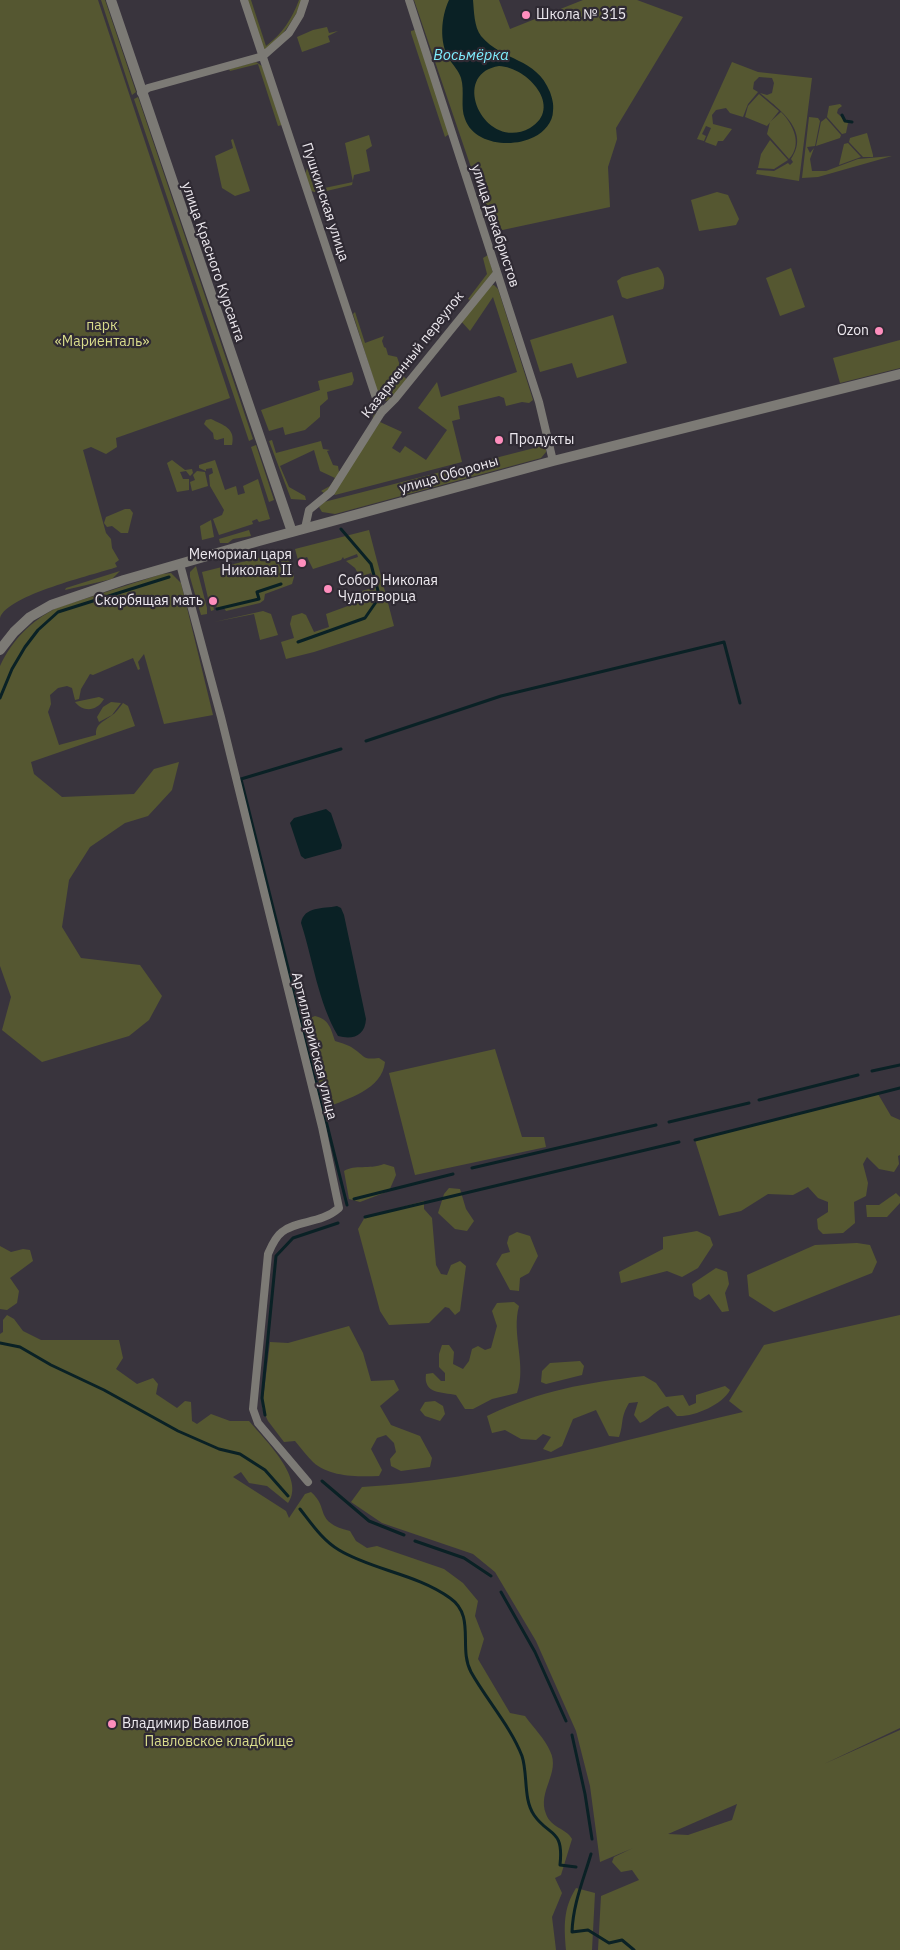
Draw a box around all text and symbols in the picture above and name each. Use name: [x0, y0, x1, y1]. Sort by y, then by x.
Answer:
place label: Школа № 315: [536, 7, 626, 23]
marker: Школа № 315: [520, 9, 532, 21]
water label: Восьмёрка: [433, 47, 509, 65]
street label: Пушкинская улица: [298, 141, 352, 263]
street label: улица Декабристов: [467, 162, 523, 290]
street label: улица Красного Курсанта: [178, 180, 248, 344]
street label: Казарменный переулок: [358, 288, 468, 422]
park label: парк «Мариенталь»: [55, 318, 149, 351]
place label: Ozon: [837, 323, 869, 339]
marker: Ozon: [873, 325, 885, 337]
place label: Продукты: [509, 432, 574, 448]
marker: Продукты: [493, 434, 505, 446]
street label: улица Обороны: [398, 453, 500, 497]
place label: Мемориал царя Николая II: [189, 547, 292, 580]
marker: Мемориал царя Николая II: [296, 557, 308, 569]
place label: Собор Николая Чудотворца: [338, 573, 438, 606]
marker: Собор Николая Чудотворца: [322, 583, 334, 595]
place label: Скорбящая мать: [95, 593, 203, 609]
marker: Скорбящая мать: [207, 595, 219, 607]
street label: Артиллерийская улица: [288, 970, 340, 1122]
place label: Владимир Вавилов: [122, 1716, 249, 1732]
marker: Владимир Вавилов: [106, 1718, 118, 1730]
park label: Павловское кладбище: [145, 1734, 293, 1750]

